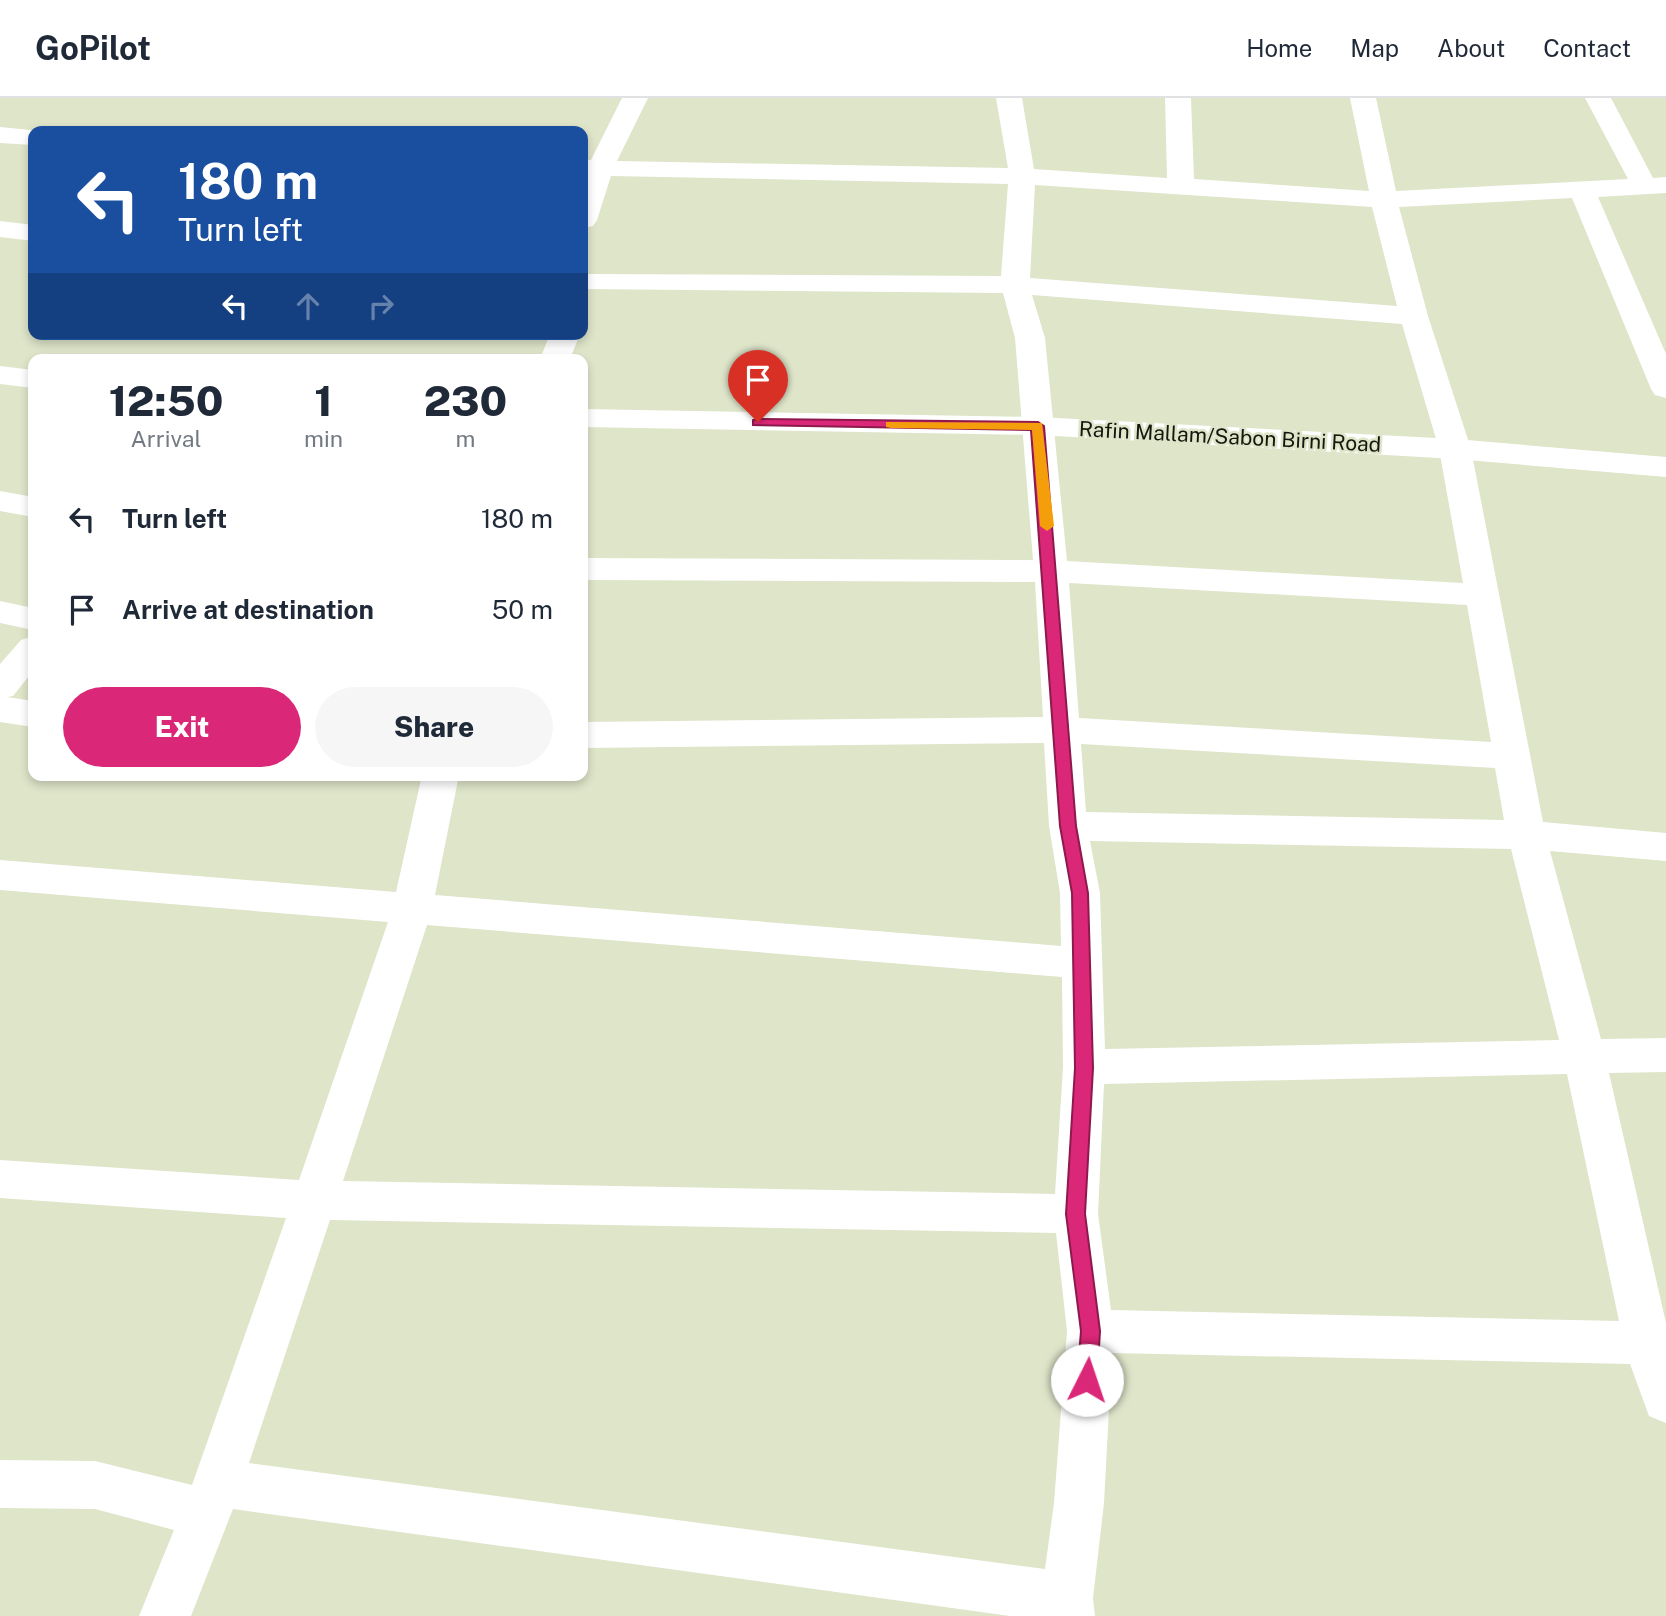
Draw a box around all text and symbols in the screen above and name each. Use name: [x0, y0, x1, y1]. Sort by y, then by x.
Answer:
text: GoPilot: [35, 29, 151, 67]
text: Home: [1246, 34, 1312, 62]
text: Map: [1350, 34, 1399, 62]
text: About: [1437, 34, 1505, 62]
text: Contact: [1543, 34, 1631, 62]
text: 180 m: [178, 152, 318, 210]
icon: left: [63, 154, 154, 245]
text: Turn left: [178, 211, 303, 248]
icon: left: [216, 287, 254, 325]
icon: ahead: [289, 287, 327, 325]
icon: right: [362, 287, 400, 325]
pin: [728, 350, 788, 422]
icon: arrive: [739, 361, 777, 399]
text: 12:50: [109, 376, 223, 425]
text: 1: [314, 376, 333, 425]
text: 230: [424, 376, 507, 425]
street label: Rafin Mallam/Sabon Birni Road: [1078, 416, 1382, 457]
text: Arrival: [130, 425, 202, 452]
text: min: [304, 425, 343, 452]
text: m: [456, 425, 475, 452]
icon: left: [63, 500, 101, 538]
text: Turn left: [122, 503, 227, 534]
text: 180 m: [481, 503, 553, 534]
icon: arrive: [63, 591, 101, 629]
text: Arrive at destination: [122, 594, 374, 625]
text: 50 m: [492, 594, 553, 625]
button: Exit: [63, 687, 301, 767]
button: Share: [315, 687, 553, 767]
position arrow: [1050, 1343, 1124, 1417]

